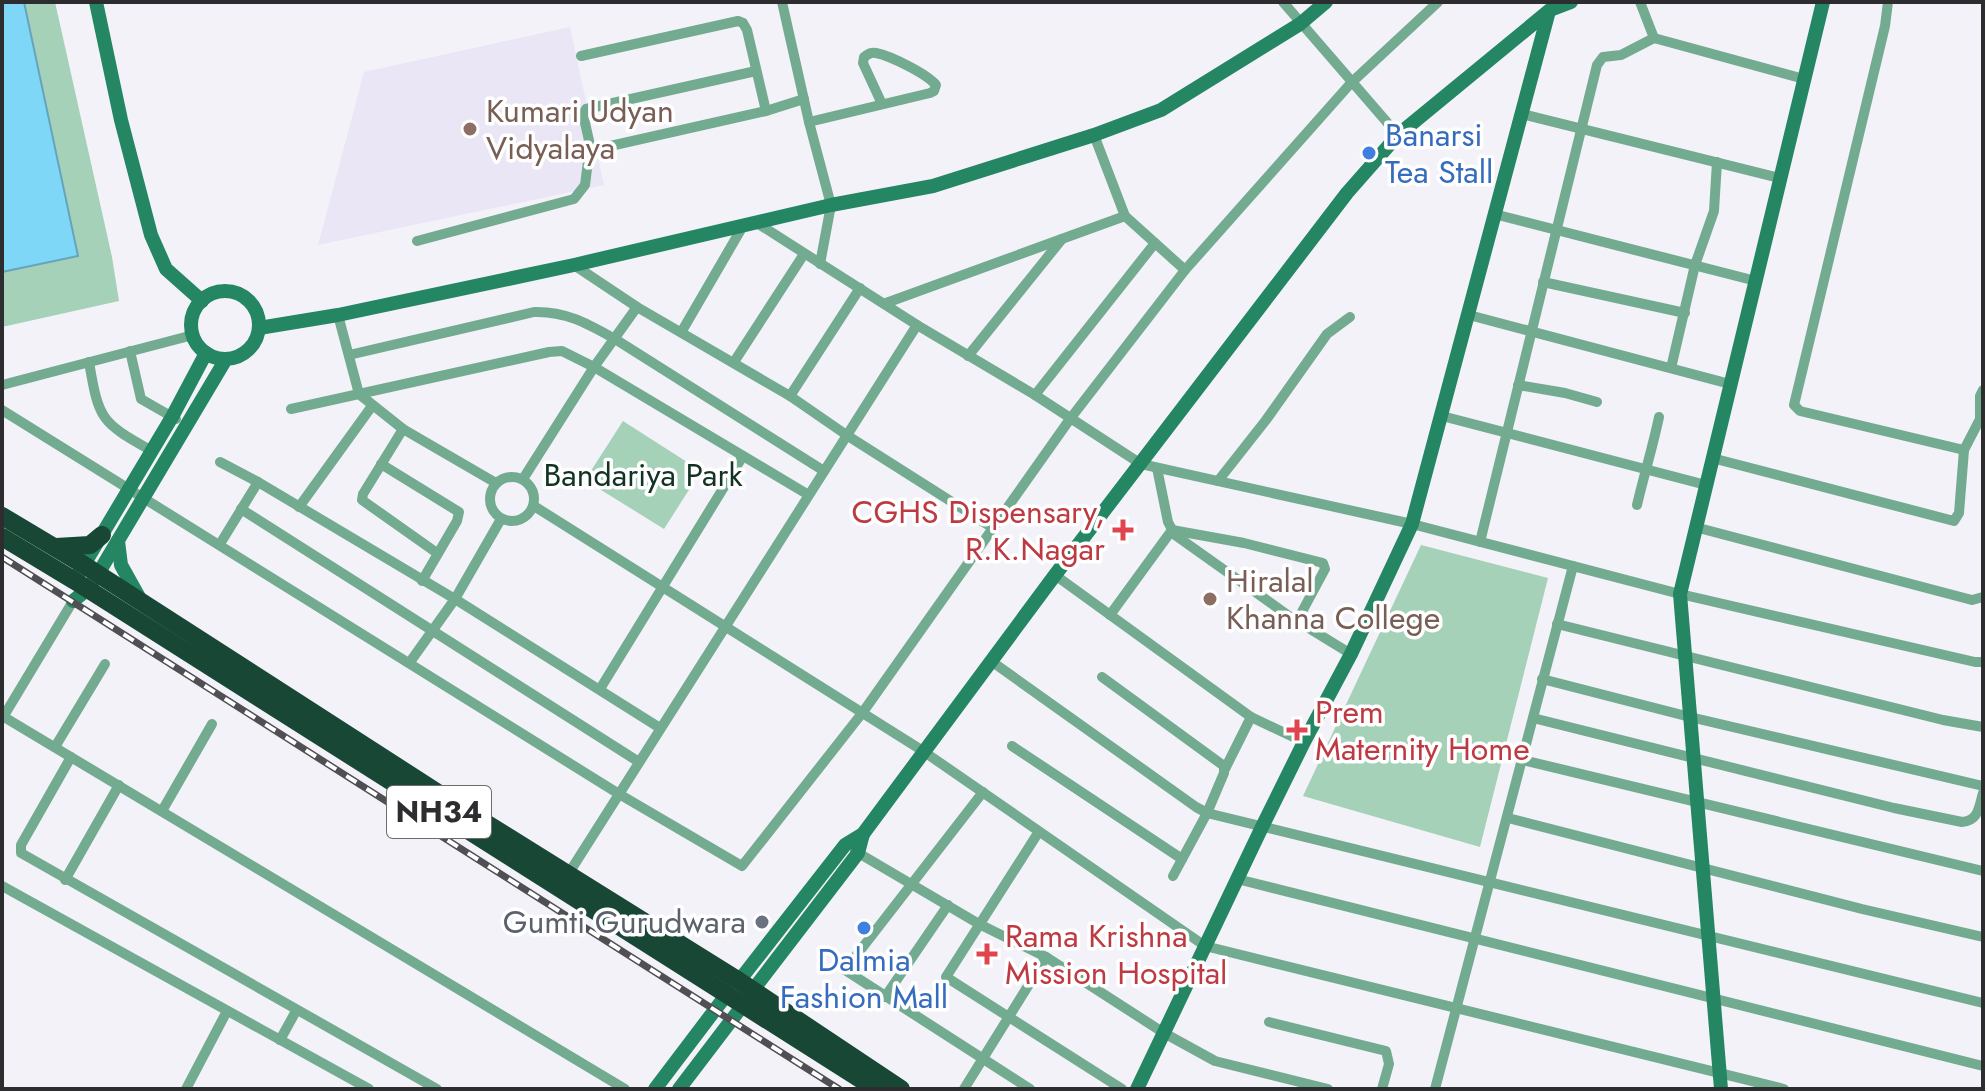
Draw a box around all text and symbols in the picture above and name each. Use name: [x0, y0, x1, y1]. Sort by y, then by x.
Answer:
place label: Kumari Udyan Vidyalaya: [486, 88, 674, 171]
place label: Banarsi Tea Stall: [1385, 112, 1493, 195]
marker: Kumari Udyan Vidyalaya: [461, 120, 479, 138]
marker: Banarsi Tea Stall: [1360, 144, 1378, 162]
park label: Bandariya Park: [543, 452, 743, 498]
place label: CGHS Dispensary, R.K.Nagar: [852, 489, 1105, 572]
marker: CGHS Dispensary, R.K.Nagar: [1112, 519, 1134, 541]
place label: Hiralal Khanna College: [1226, 558, 1440, 641]
marker: Hiralal Khanna College: [1201, 590, 1219, 608]
place label: Prem Maternity Home: [1315, 689, 1530, 772]
marker: Prem Maternity Home: [1286, 719, 1308, 741]
road number: NH34: [387, 786, 491, 838]
place label: Gumti Gurudwara: [503, 899, 746, 945]
marker: Gumti Gurudwara: [753, 913, 771, 931]
place label: Rama Krishna Mission Hospital: [1005, 913, 1227, 996]
marker: Dalmia Fashion Mall: [855, 919, 873, 937]
place label: Dalmia Fashion Mall: [780, 937, 948, 1020]
marker: Rama Krishna Mission Hospital: [976, 943, 998, 965]

